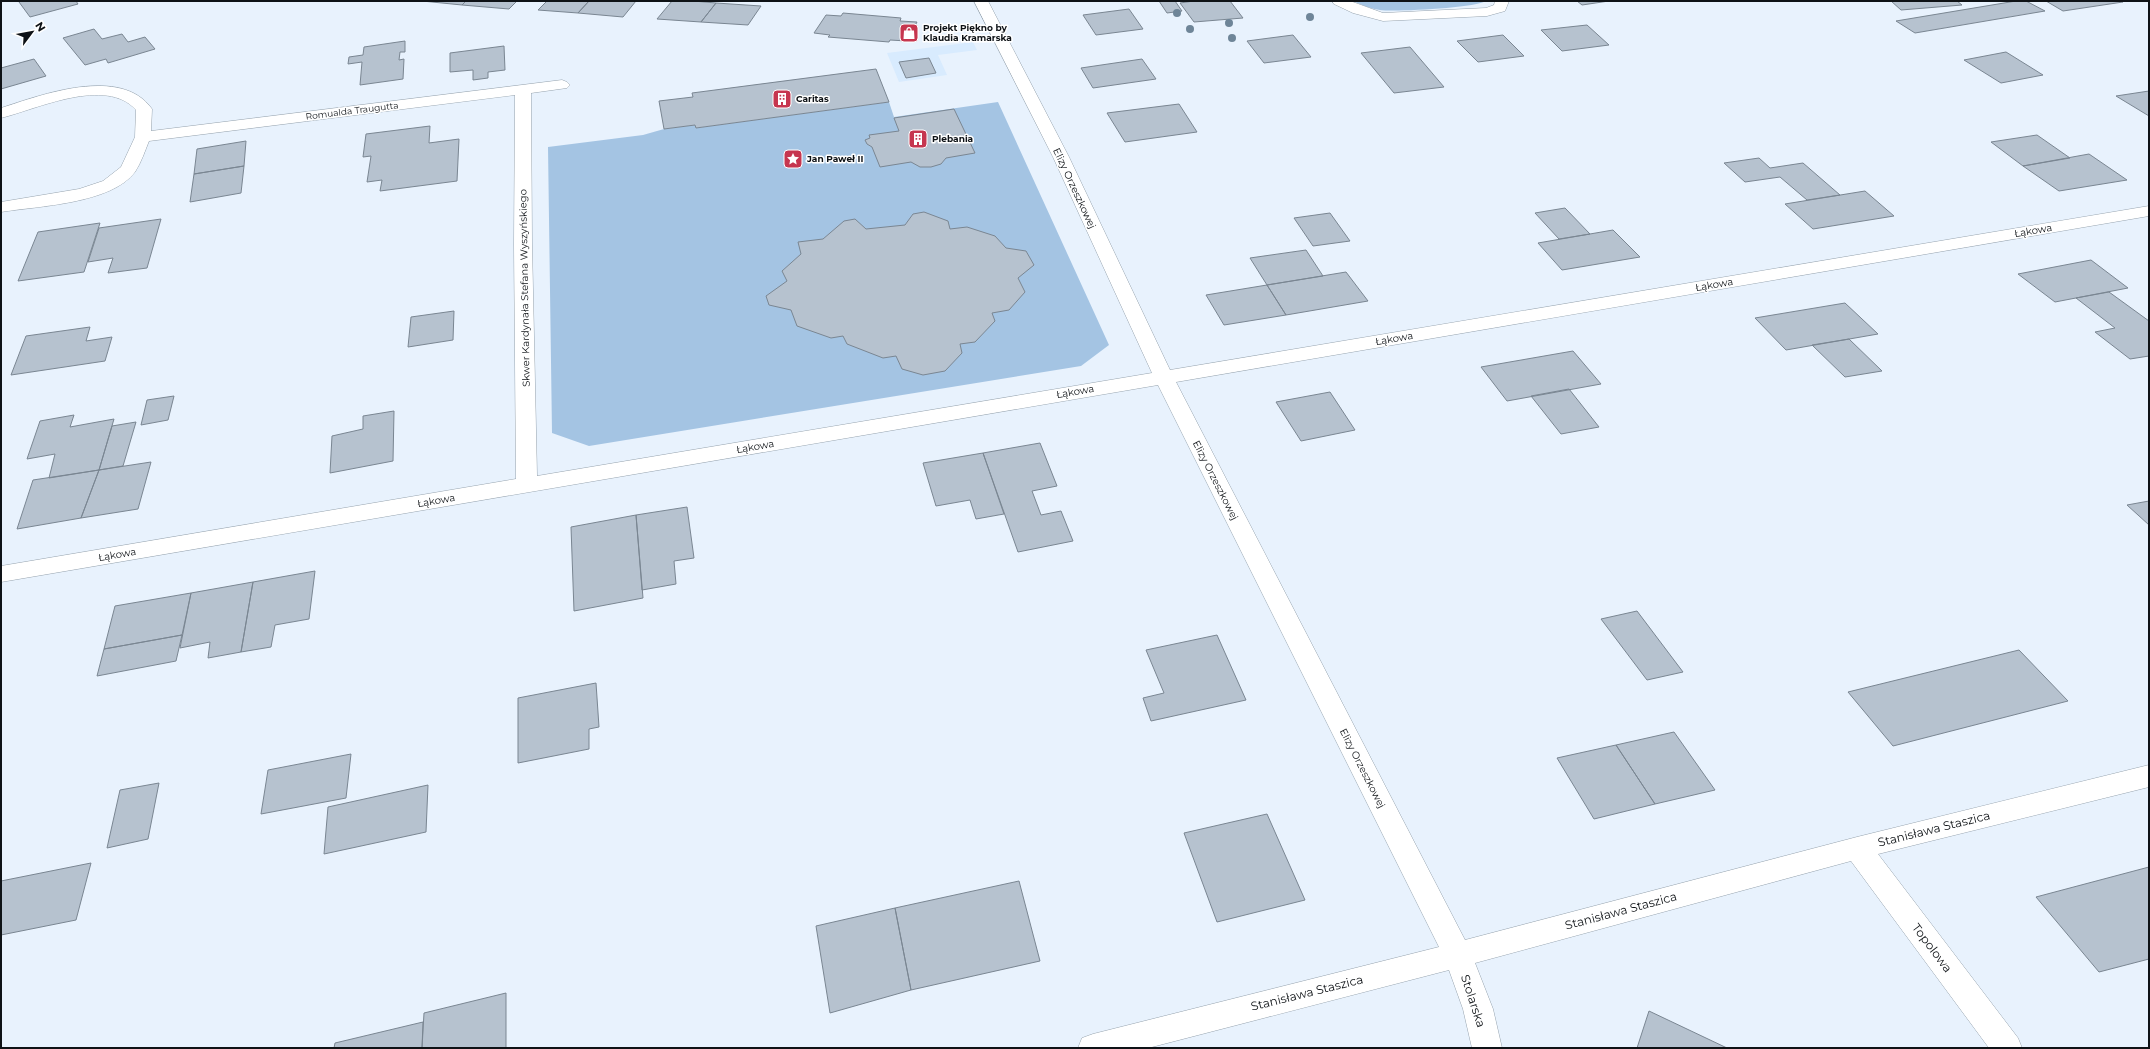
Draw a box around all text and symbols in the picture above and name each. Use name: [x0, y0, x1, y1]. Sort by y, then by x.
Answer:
north arrow: [12, 12, 52, 52]
text: N: [32, 19, 49, 34]
shop icon: Projekt Piękno by Klaudia Kramarska: [898, 22, 920, 44]
place label: Projekt Piękno by Klaudia Kramarska: [923, 22, 1012, 43]
building icon: Caritas: [771, 88, 793, 110]
place label: Caritas: [796, 93, 829, 104]
street label: Romualda Traugutta: [305, 99, 399, 122]
building icon: Plebania: [907, 128, 929, 150]
place label: Plebania: [932, 133, 973, 144]
street label: Elizy Orzeszkowej: [1050, 146, 1099, 231]
place icon: Jan Paweł II: [782, 148, 804, 170]
place label: Jan Paweł II: [806, 153, 864, 164]
street label: Skwer Kardynała Stefana Wyszyńskiego: [516, 189, 533, 387]
street label: Łąkowa: [2013, 221, 2053, 240]
street label: Łąkowa: [1694, 275, 1734, 294]
street label: Łąkowa: [1374, 329, 1414, 348]
street label: Łąkowa: [1055, 382, 1095, 401]
street label: Łąkowa: [735, 437, 775, 456]
street label: Elizy Orzeszkowej: [1190, 438, 1241, 522]
street label: Łąkowa: [416, 491, 456, 510]
street label: Łąkowa: [97, 545, 137, 564]
street label: Elizy Orzeszkowej: [1337, 726, 1388, 810]
street label: Stanisława Staszica: [1876, 807, 1992, 850]
street label: Stanisława Staszica: [1563, 888, 1678, 933]
street label: Topolowa: [1909, 920, 1956, 975]
street label: Stanisława Staszica: [1249, 971, 1365, 1014]
street label: Stolarska: [1458, 973, 1489, 1029]

